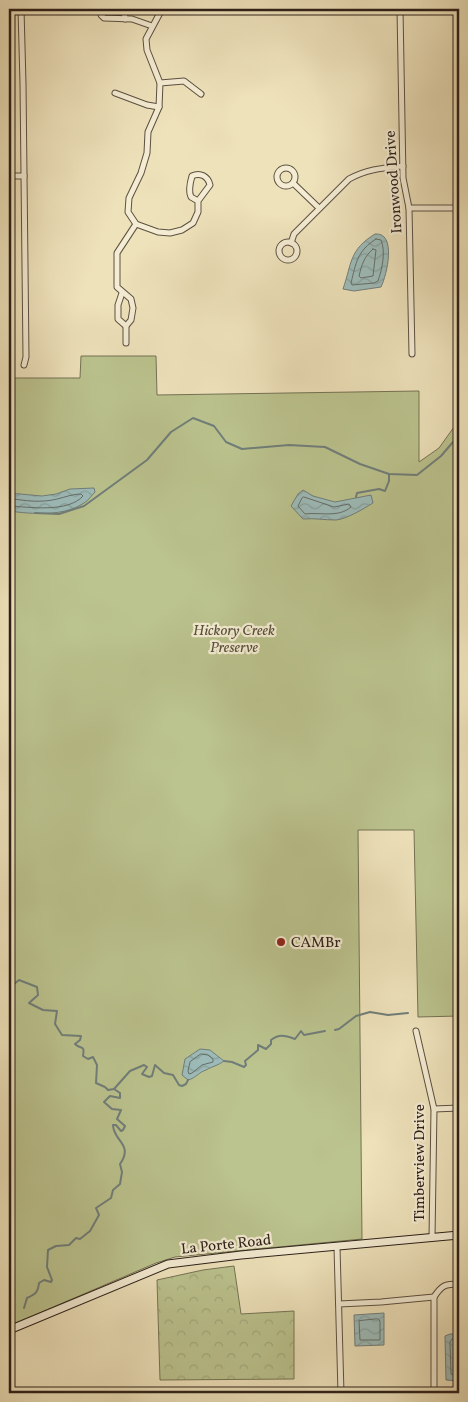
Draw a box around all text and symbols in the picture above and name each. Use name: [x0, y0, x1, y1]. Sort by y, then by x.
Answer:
street label: Ironwood Drive: [380, 130, 409, 234]
park label: Hickory Creek Preserve: [193, 621, 275, 659]
place label: CAMBr: [291, 933, 341, 954]
marker: CAMBr: [275, 936, 287, 948]
street label: Timberview Drive: [410, 1104, 431, 1222]
street label: La Porte Road: [180, 1230, 272, 1261]

